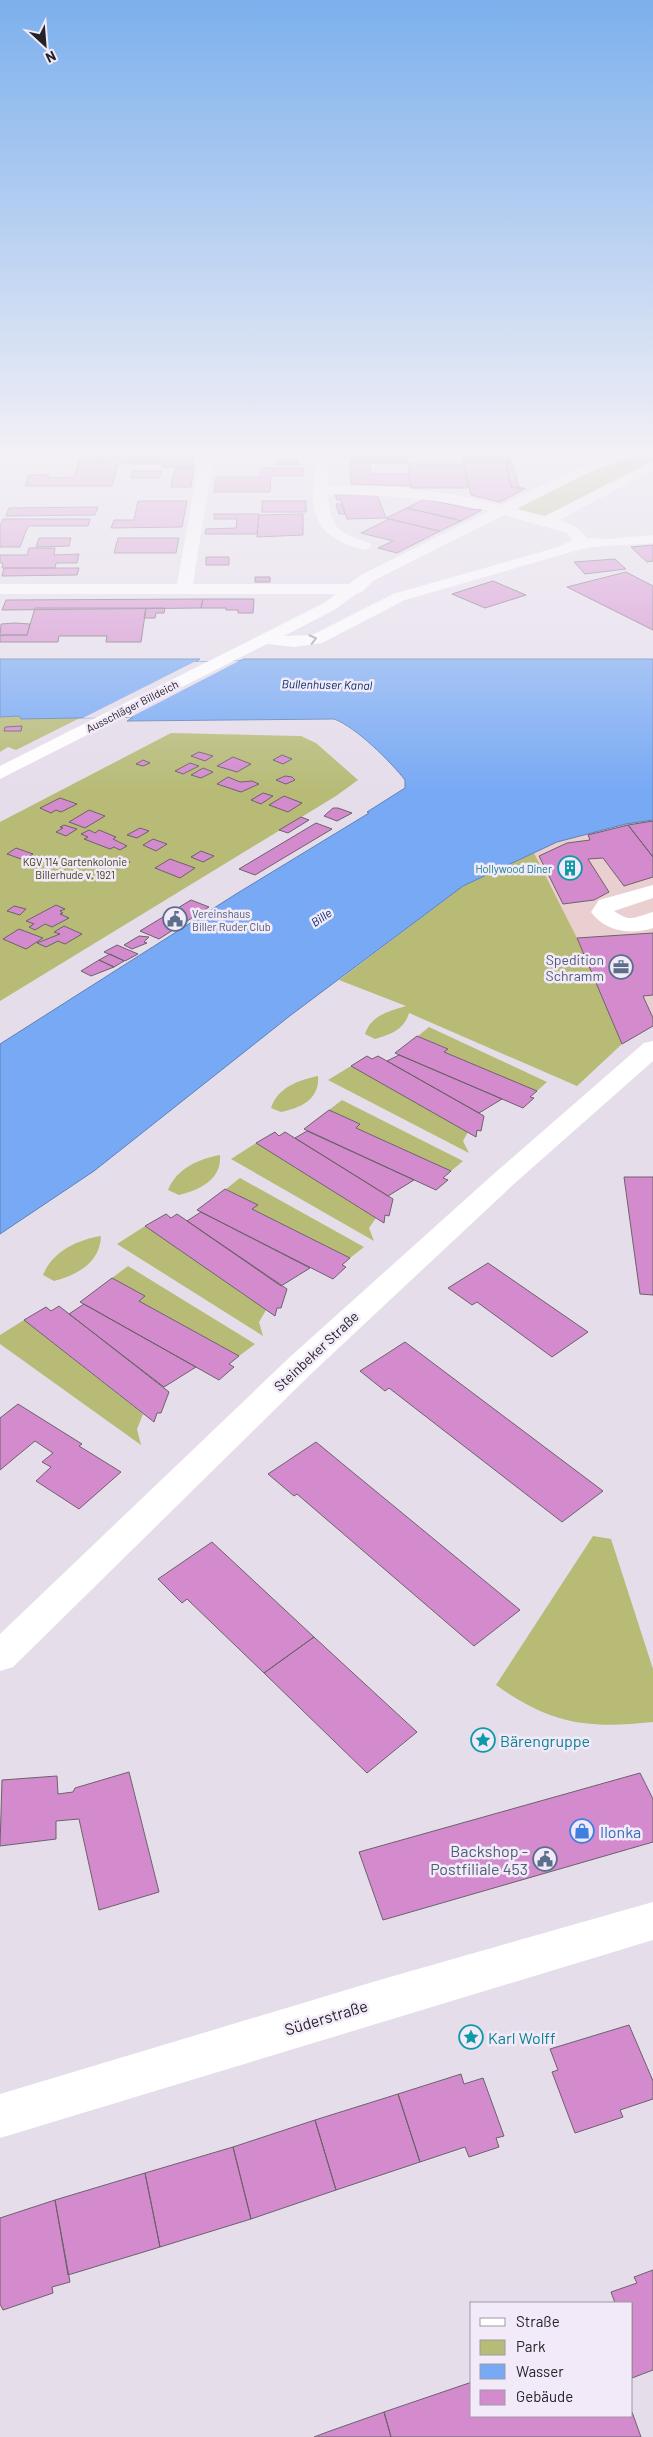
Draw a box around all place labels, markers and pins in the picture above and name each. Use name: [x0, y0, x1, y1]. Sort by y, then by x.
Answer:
building icon: Hollywood Diner: [557, 855, 583, 881]
place label: Hollywood Diner: [475, 862, 552, 875]
public building icon: Vereinshaus Biller Ruder Club: [162, 906, 188, 932]
place label: Vereinshaus Biller Ruder Club: [192, 907, 271, 933]
place label: Spedition Schramm: [546, 951, 604, 984]
office icon: Spedition Schramm: [608, 954, 634, 980]
place icon: Bärengruppe: [470, 1727, 496, 1753]
place label: Bärengruppe: [500, 1731, 590, 1750]
shop icon: Ilonka: [569, 1818, 595, 1844]
place label: Ilonka: [600, 1822, 641, 1841]
place label: Backshop - Postfiliale 453: [430, 1841, 528, 1878]
public building icon: Backshop - Postfiliale 453: [532, 1846, 558, 1872]
place icon: Karl Wolff: [458, 2024, 484, 2050]
place label: Karl Wolff: [488, 2028, 556, 2047]

